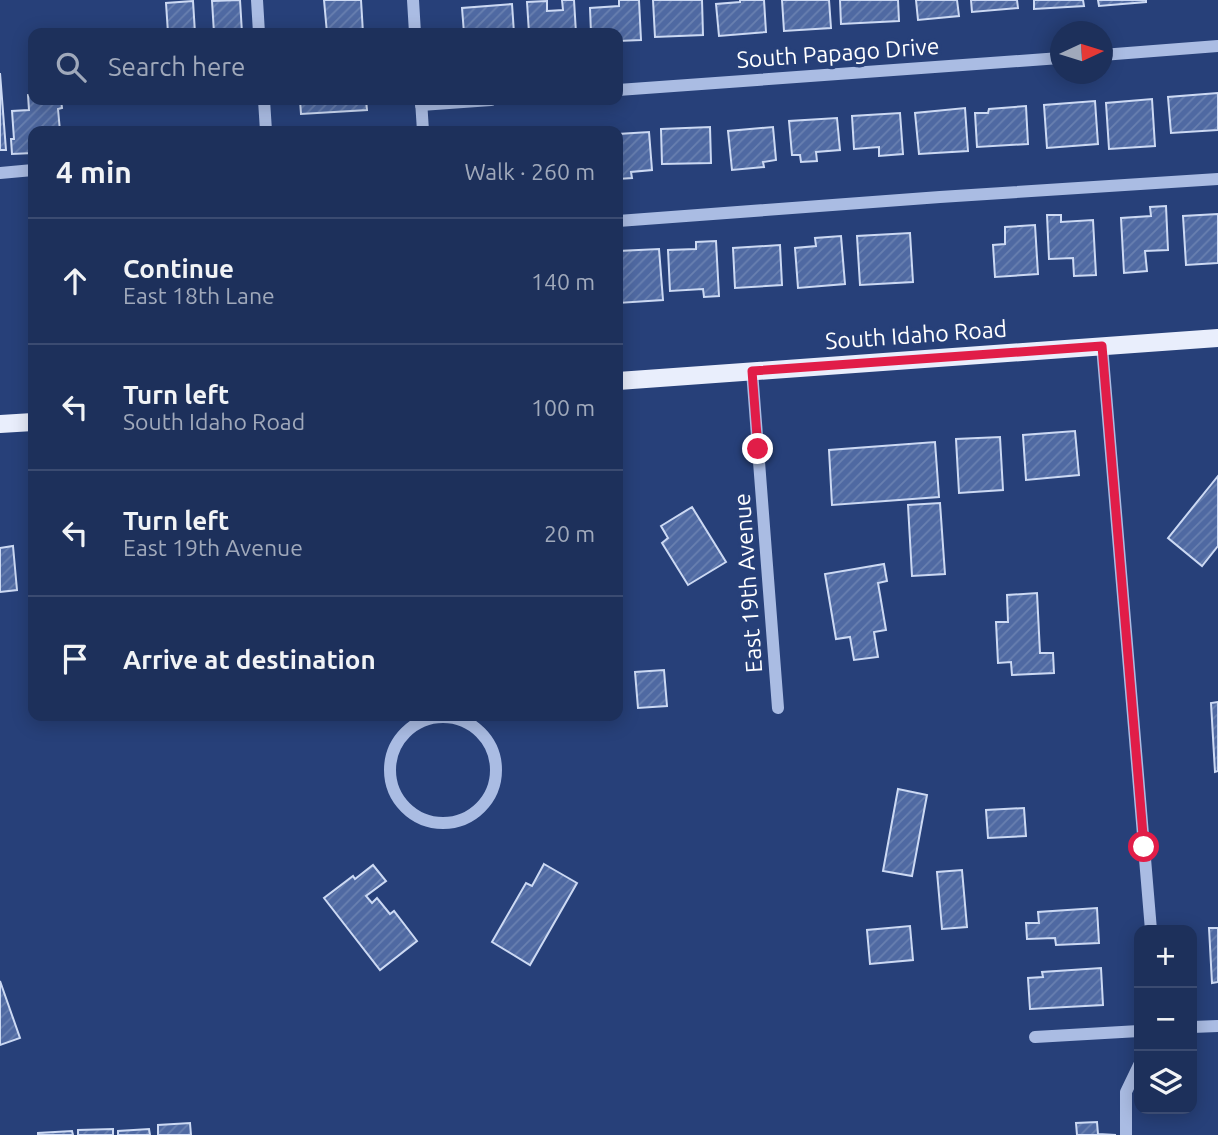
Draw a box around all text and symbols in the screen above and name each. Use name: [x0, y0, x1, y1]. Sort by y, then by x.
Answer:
north arrow: [1050, 21, 1113, 84]
search box: [28, 28, 623, 105]
street label: South Papago Drive: [736, 33, 940, 72]
icon: search: [52, 48, 90, 86]
text: Search here: [108, 52, 245, 81]
text: 4 min: [56, 155, 132, 189]
text: Walk · 260 m: [464, 159, 595, 184]
text: Continue: [123, 254, 234, 283]
icon: ahead: [56, 262, 94, 300]
text: 140 m: [531, 269, 595, 294]
text: East 18th Lane: [123, 283, 275, 308]
street label: South Idaho Road: [824, 316, 1008, 353]
text: Turn left: [123, 380, 229, 409]
icon: left: [56, 388, 94, 426]
text: 100 m: [531, 395, 595, 420]
text: South Idaho Road: [123, 409, 305, 434]
route end: [742, 433, 773, 464]
street label: East 19th Avenue: [729, 492, 766, 674]
text: Turn left: [123, 506, 229, 535]
icon: left: [56, 514, 94, 552]
text: 20 m: [544, 521, 595, 546]
text: East 19th Avenue: [123, 535, 303, 560]
icon: arrive: [56, 640, 94, 678]
text: Arrive at destination: [123, 645, 376, 674]
route start: [1128, 831, 1159, 862]
map controls: [1134, 925, 1197, 1114]
button: +: [1134, 925, 1197, 988]
button: −: [1134, 988, 1197, 1051]
button: layers: [1134, 1051, 1197, 1114]

